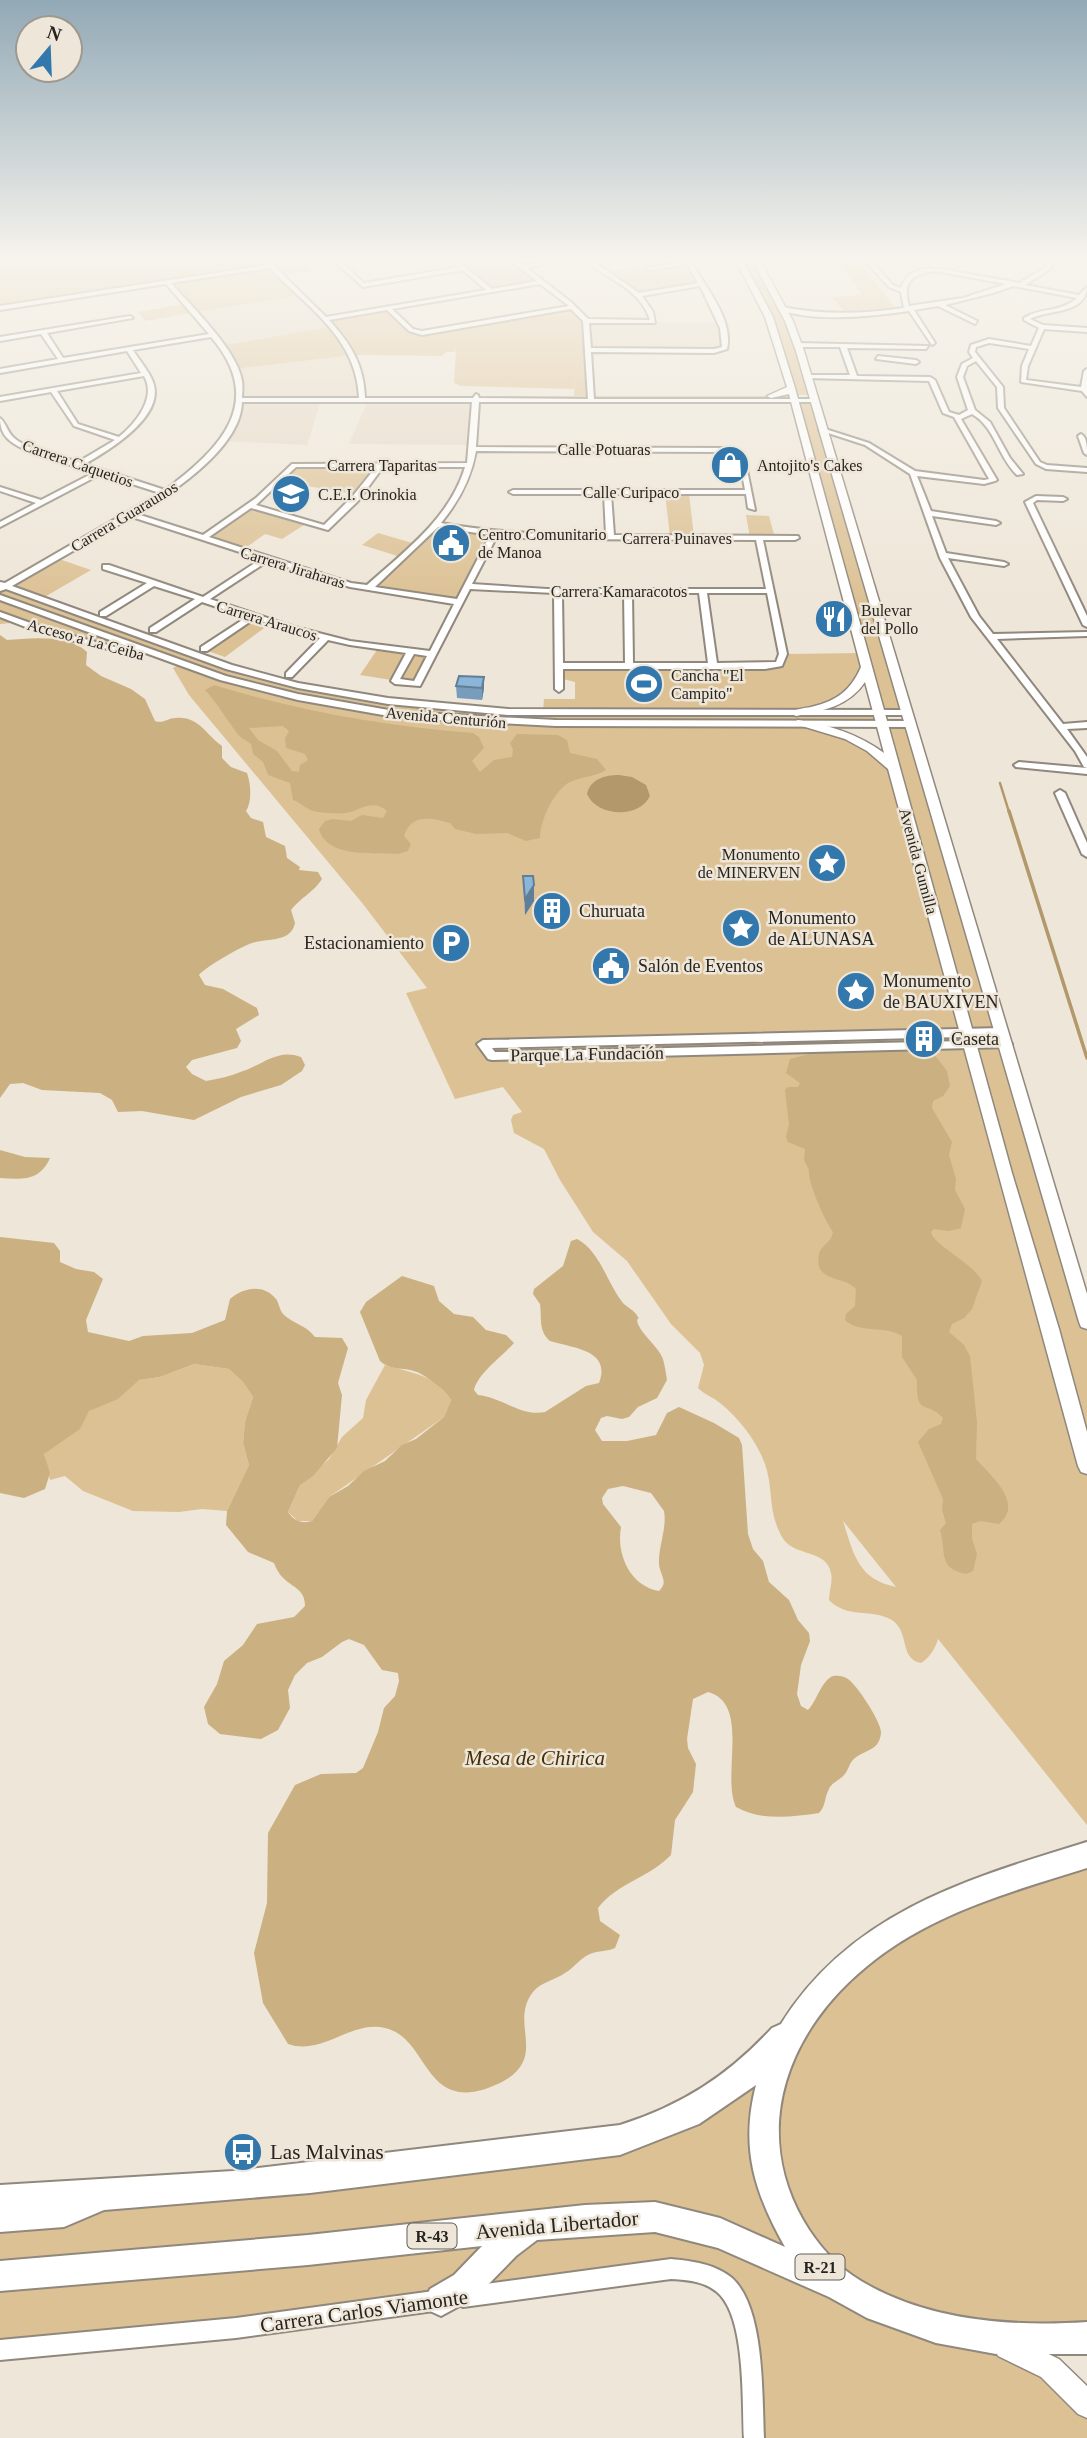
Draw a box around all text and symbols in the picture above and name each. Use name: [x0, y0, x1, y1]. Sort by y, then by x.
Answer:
north arrow: [14, 14, 84, 84]
text: N: [44, 21, 65, 46]
street label: Carrera Caquetios: [20, 437, 135, 491]
street label: Calle Potuaras: [558, 441, 650, 458]
shop icon: Antojito's Cakes: [709, 444, 751, 486]
street label: Carrera Taparitas: [327, 457, 437, 475]
place label: Antojito's Cakes: [757, 457, 863, 475]
school or university icon: C.E.I. Orinokia: [270, 473, 312, 515]
street label: Carrera Guaraunos: [68, 478, 181, 555]
street label: Calle Curipaco: [583, 484, 679, 502]
place label: C.E.I. Orinokia: [318, 486, 417, 503]
public building icon: Centro Comunitario de Manoa: [430, 522, 472, 564]
place label: Centro Comunitario de Manoa: [478, 526, 606, 561]
street label: Carrera Puinaves: [622, 530, 732, 547]
street label: Carrera Jiraharas: [238, 543, 347, 592]
street label: Carrera Kamaracotos: [551, 583, 687, 600]
street label: Carrera Araucos: [214, 597, 319, 644]
restaurant icon: Bulevar del Pollo: [813, 598, 855, 640]
place label: Bulevar del Pollo: [861, 602, 918, 637]
street label: Acceso a La Ceiba: [26, 616, 146, 663]
sports icon: Cancha "El Campito": [623, 663, 665, 705]
place label: Cancha "El Campito": [671, 667, 744, 703]
street label: Avenida Centurión: [385, 704, 507, 731]
street label: Avenida Gumilla: [896, 806, 941, 916]
place icon: Monumento de MINERVEN: [806, 842, 848, 884]
place label: Monumento de MINERVEN: [698, 846, 800, 881]
building icon: Churuata: [531, 890, 573, 932]
place label: Churuata: [579, 901, 645, 921]
place icon: Monumento de ALUNASA: [720, 907, 762, 949]
place label: Monumento de ALUNASA: [768, 908, 875, 949]
parking icon: Estacionamiento: [430, 922, 472, 964]
place label: Estacionamiento: [304, 933, 424, 953]
public building icon: Salón de Eventos: [590, 945, 632, 987]
place label: Salón de Eventos: [638, 956, 763, 976]
place icon: Monumento de BAUXIVEN: [835, 970, 877, 1012]
place label: Monumento de BAUXIVEN: [883, 971, 998, 1012]
building icon: Caseta: [903, 1018, 945, 1060]
place label: Caseta: [951, 1029, 999, 1049]
street label: Parque La Fundación: [510, 1043, 664, 1065]
park label: Mesa de Chirica: [464, 1746, 605, 1770]
bus stop icon: Las Malvinas: [222, 2131, 264, 2173]
place label: Las Malvinas: [270, 2140, 384, 2164]
street label: Avenida Libertador: [475, 2206, 639, 2244]
road number: R-43: [408, 2224, 457, 2248]
road number: R-21: [796, 2254, 844, 2280]
street label: Carrera Carlos Viamonte: [259, 2285, 469, 2337]

